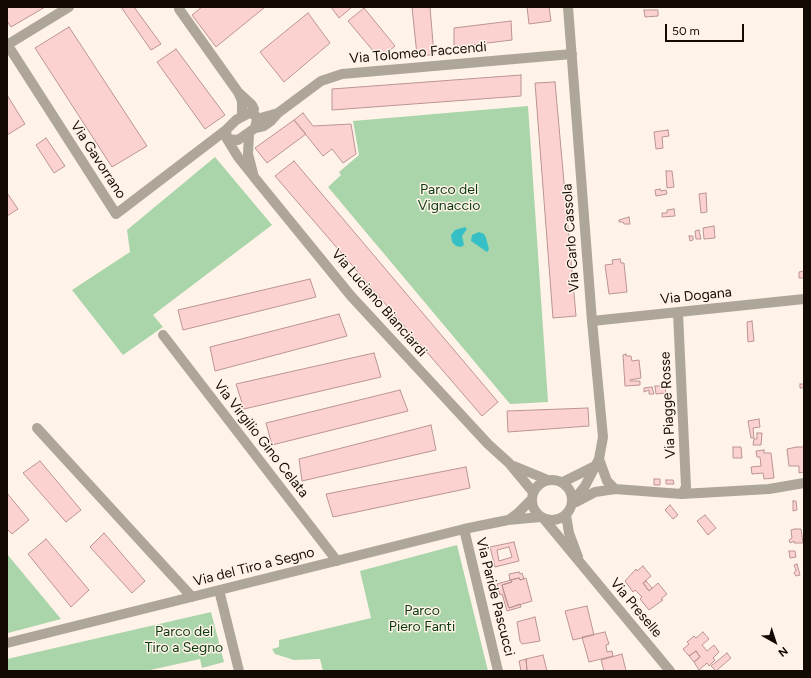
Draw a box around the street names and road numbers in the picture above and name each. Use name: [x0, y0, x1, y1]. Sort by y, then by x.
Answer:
street label: Via Tolomeo Faccendi: [349, 39, 487, 67]
street label: Via Gavorrano: [67, 118, 129, 202]
street label: Via Carlo Cassola: [559, 183, 583, 293]
street label: Via Luciano Bianciardi: [328, 246, 430, 360]
street label: Via Dogana: [660, 284, 732, 308]
street label: Via Piagge Rosse: [657, 351, 679, 459]
street label: Via Virgilio Gino Celata: [210, 377, 312, 501]
street label: Via Paride Pascucci: [472, 536, 518, 658]
street label: Via del Tiro a Segno: [192, 544, 316, 590]
street label: Via Preselle: [606, 575, 666, 641]

